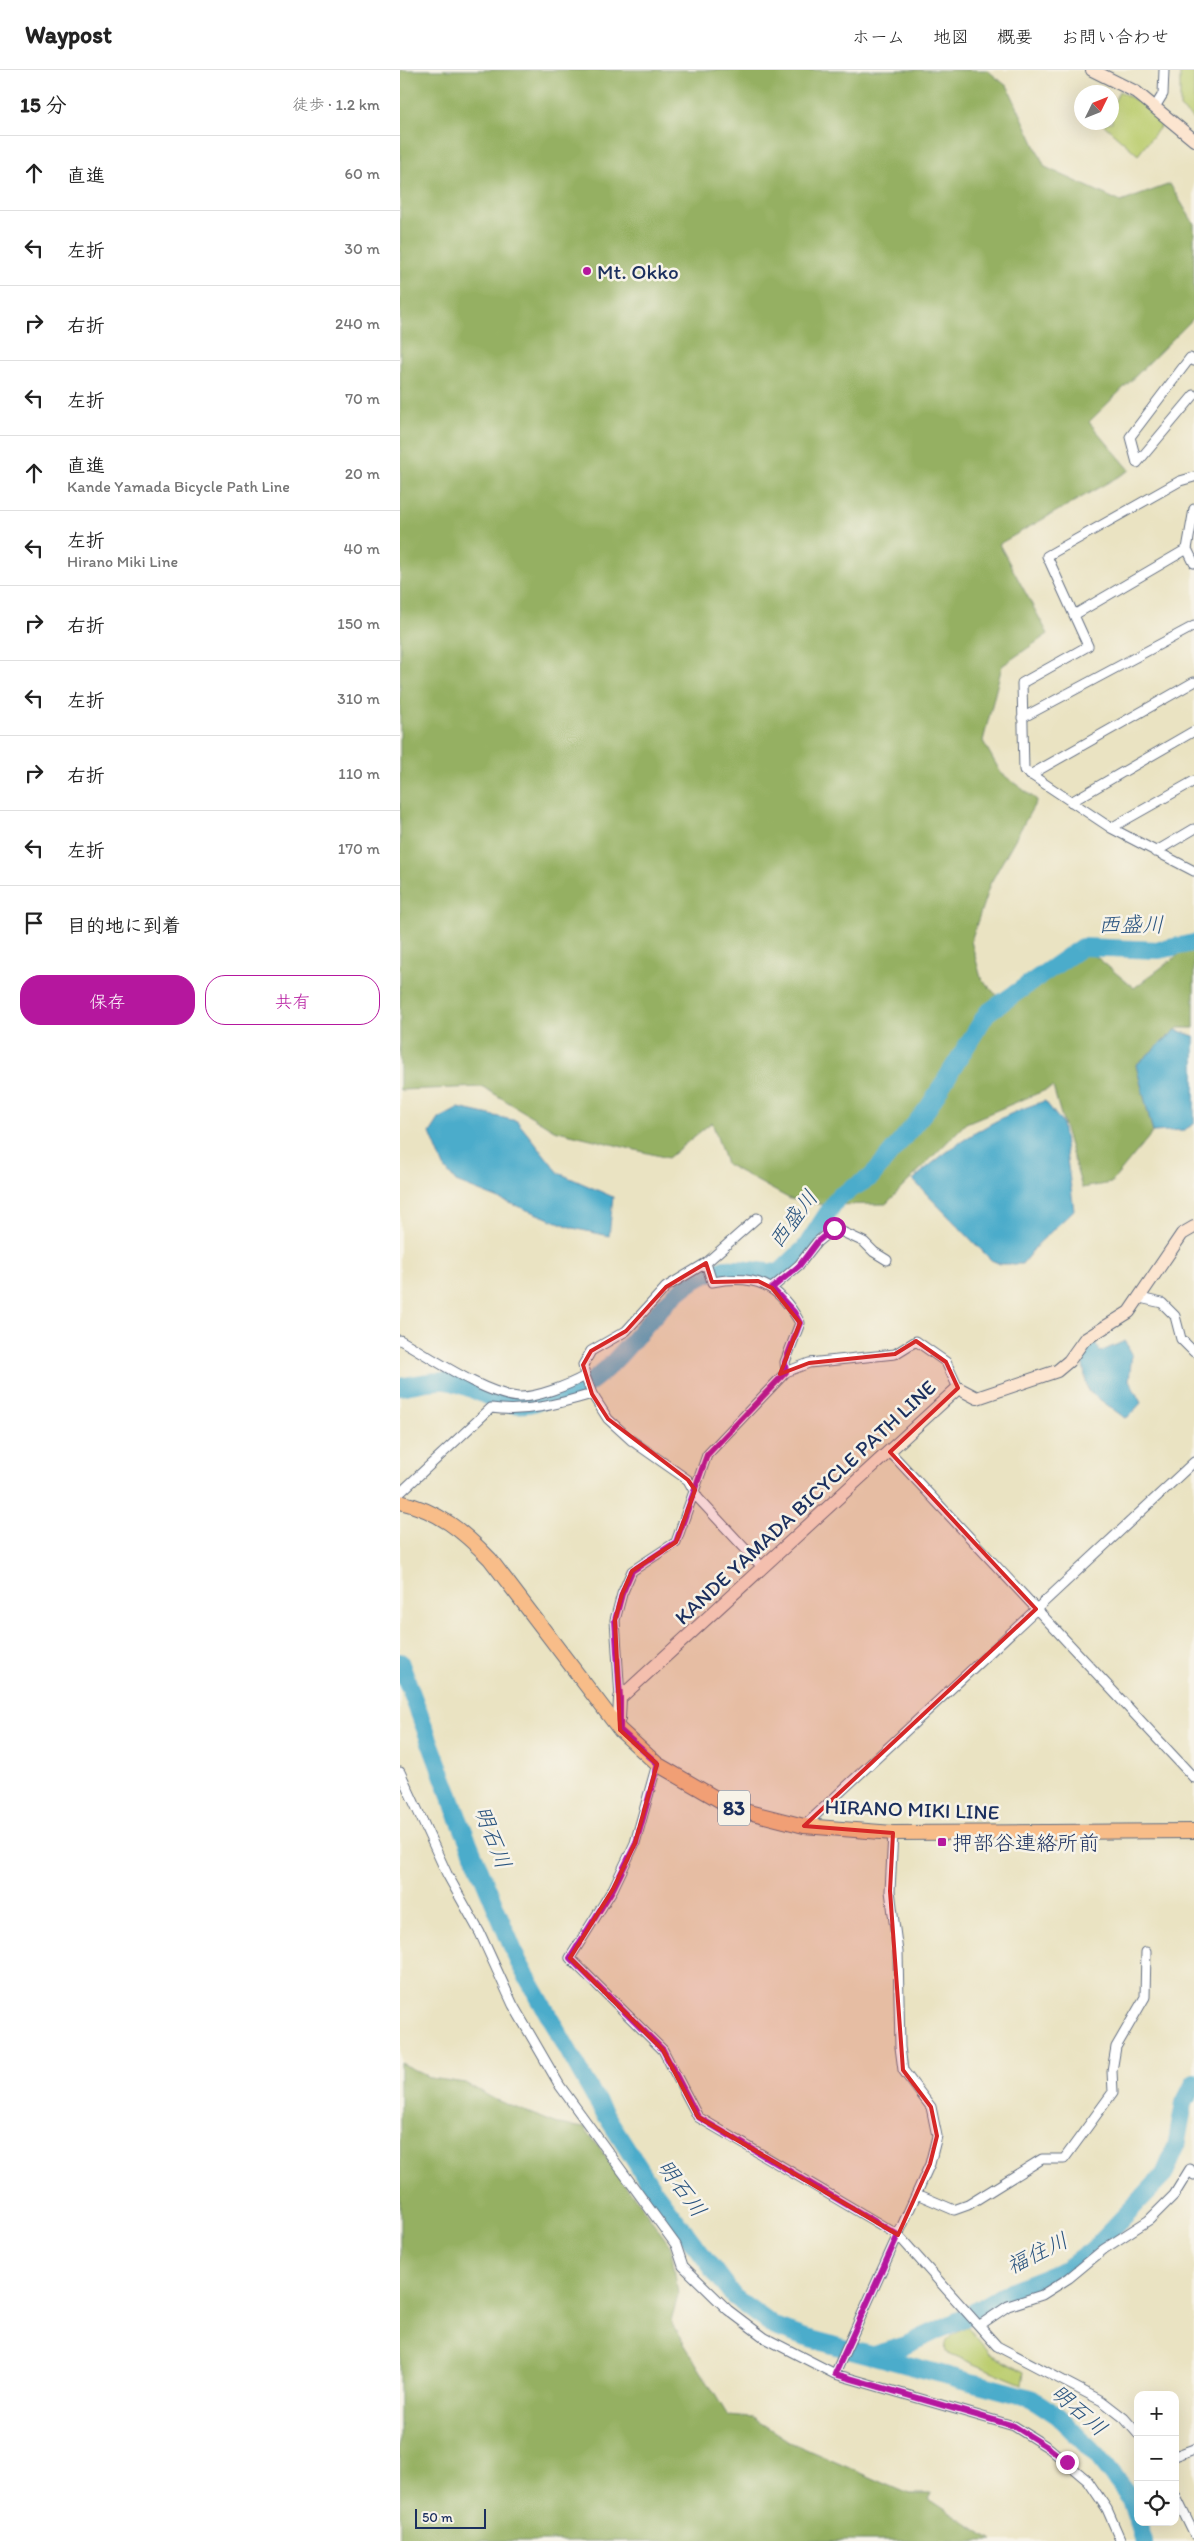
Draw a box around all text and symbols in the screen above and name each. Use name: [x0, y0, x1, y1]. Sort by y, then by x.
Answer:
text: Waypost: [25, 20, 112, 49]
text: ホーム: [852, 26, 905, 48]
text: 地図: [933, 26, 969, 48]
text: 概要: [997, 26, 1033, 48]
text: お問い合わせ: [1061, 26, 1169, 48]
north arrow: [1074, 85, 1119, 130]
text: 15 分: [20, 92, 67, 117]
text: 徒歩 · 1.2 km: [292, 95, 380, 114]
icon: ahead: [20, 159, 48, 187]
text: 直進: [67, 164, 105, 187]
text: 60 m: [345, 164, 380, 183]
icon: left: [20, 234, 48, 262]
text: 左折: [67, 239, 105, 262]
text: 30 m: [344, 239, 380, 258]
place label: Mt. Okko: [597, 259, 679, 284]
marker: Mt. Okko: [581, 265, 593, 277]
icon: right: [20, 309, 48, 337]
text: 右折: [67, 314, 105, 337]
text: 240 m: [335, 314, 380, 333]
icon: left: [20, 384, 48, 412]
text: 左折: [67, 389, 105, 412]
text: 70 m: [345, 389, 380, 408]
text: 直進: [67, 454, 105, 477]
icon: ahead: [20, 459, 48, 487]
text: 20 m: [345, 464, 380, 483]
text: Kande Yamada Bicycle Path Line: [67, 477, 290, 496]
text: 左折: [67, 529, 105, 552]
icon: left: [20, 534, 48, 562]
text: 40 m: [343, 539, 380, 558]
text: Hirano Miki Line: [67, 552, 178, 571]
icon: right: [20, 609, 48, 637]
text: 右折: [67, 614, 105, 637]
text: 150 m: [337, 614, 380, 633]
icon: left: [20, 684, 48, 712]
text: 左折: [67, 689, 105, 712]
text: 310 m: [337, 689, 380, 708]
icon: right: [20, 759, 48, 787]
text: 右折: [67, 764, 105, 787]
text: 110 m: [338, 764, 380, 783]
icon: left: [20, 834, 48, 862]
text: 左折: [67, 839, 105, 862]
text: 170 m: [338, 839, 380, 858]
icon: arrive: [20, 909, 48, 937]
water label: 西盛川: [1098, 911, 1164, 938]
text: 目的地に到着: [67, 914, 181, 937]
button: 保存: [20, 975, 195, 1025]
button: 共有: [205, 975, 380, 1025]
water label: 西盛川: [762, 1185, 824, 1253]
route start: [823, 1217, 846, 1240]
street label: KANDE YAMADA BICYCLE PATH LINE: [669, 1374, 941, 1630]
road number: 83: [718, 1790, 750, 1826]
street label: HIRANO MIKI LINE: [824, 1793, 1000, 1825]
water label: 明石川: [469, 1801, 517, 1873]
place label: 押部谷連絡所前: [952, 1830, 1099, 1855]
marker: 押部谷連絡所前: [936, 1836, 948, 1848]
water label: 明石川: [652, 2153, 712, 2223]
water label: 福住川: [1001, 2226, 1073, 2280]
water label: 明石川: [1045, 2378, 1113, 2442]
map controls: [1134, 2391, 1179, 2526]
button: +: [1134, 2391, 1179, 2436]
button: −: [1134, 2436, 1179, 2481]
route end: [1056, 2451, 1079, 2474]
button: locate: [1134, 2481, 1179, 2526]
scale bar: [415, 2506, 486, 2529]
text: 50 m: [422, 2509, 453, 2526]

